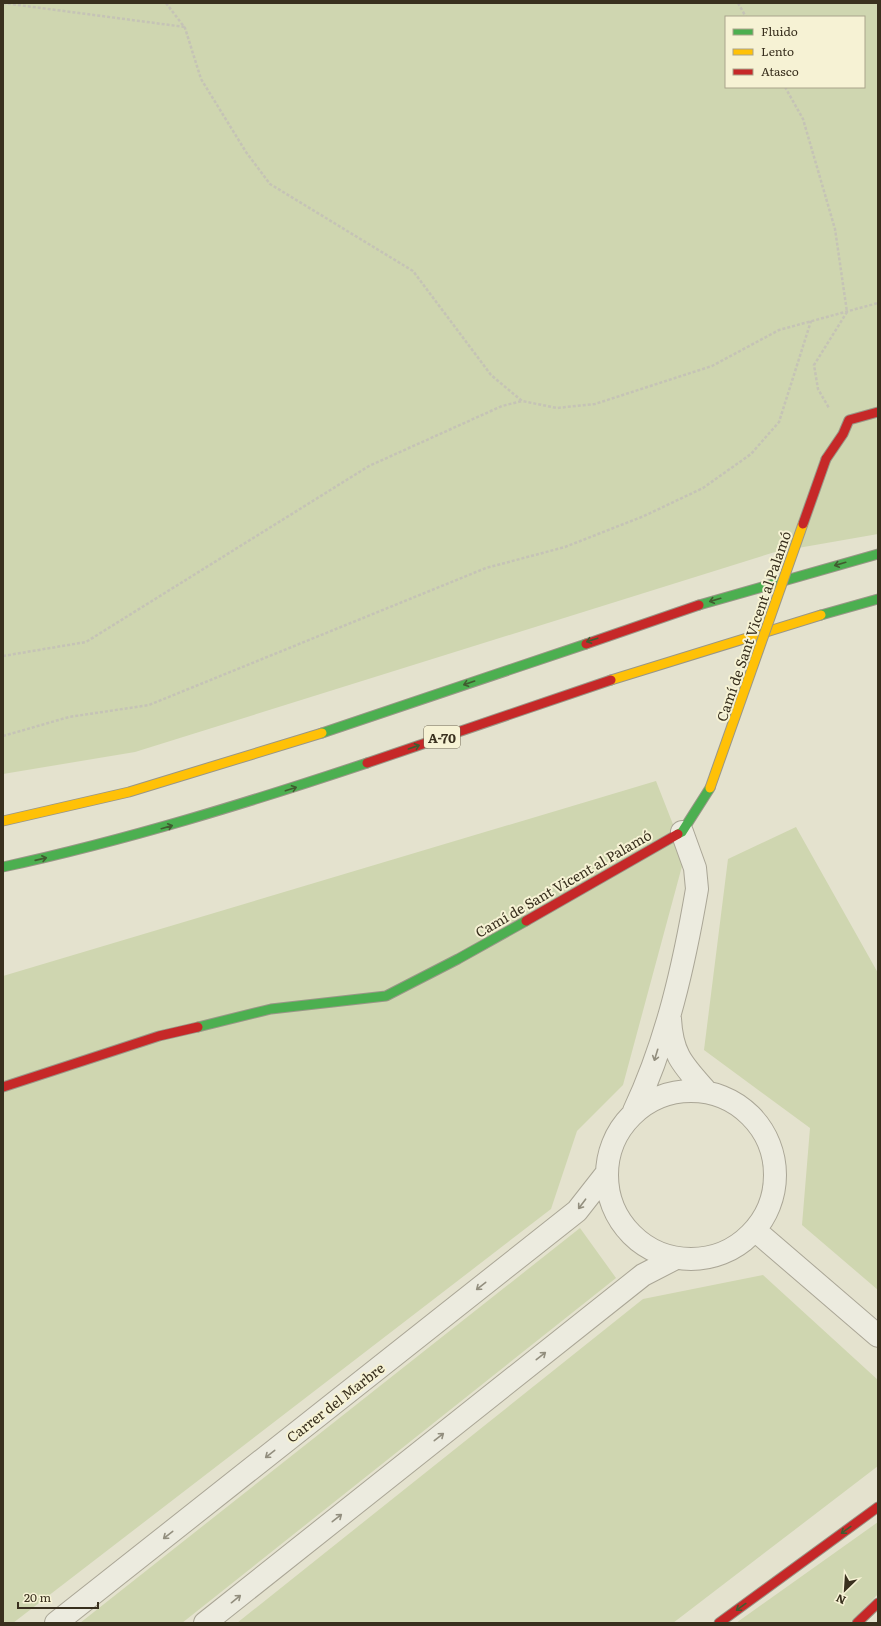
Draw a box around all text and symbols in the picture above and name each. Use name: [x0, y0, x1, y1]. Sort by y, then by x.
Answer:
legend: [725, 16, 865, 88]
text: Fluido: [761, 22, 798, 40]
text: Lento: [761, 42, 794, 60]
text: Atasco: [761, 62, 799, 80]
street label: Camí de Sant Vicent al Palamó: [711, 528, 795, 724]
one-way arrow: [834, 561, 847, 569]
one-way arrow: [709, 597, 722, 604]
one-way arrow: [586, 637, 598, 645]
one-way arrow: [463, 679, 475, 687]
road number: A-70: [424, 726, 460, 748]
one-way arrow: [408, 743, 421, 750]
one-way arrow: [285, 784, 297, 792]
one-way arrow: [160, 823, 173, 830]
street label: Camí de Sant Vicent al Palamó: [471, 824, 655, 942]
one-way arrow: [34, 855, 47, 863]
one-way arrow: [652, 1049, 659, 1062]
one-way arrow: [578, 1199, 586, 1210]
one-way arrow: [476, 1282, 487, 1291]
one-way arrow: [536, 1352, 547, 1361]
street label: Carrer del Marbre: [282, 1357, 388, 1447]
one-way arrow: [434, 1433, 445, 1441]
one-way arrow: [264, 1450, 275, 1458]
one-way arrow: [332, 1514, 343, 1522]
one-way arrow: [841, 1526, 852, 1534]
one-way arrow: [162, 1530, 173, 1539]
north arrow: [825, 1570, 865, 1610]
scale bar: [18, 1584, 98, 1610]
text: 20 m: [24, 1588, 51, 1606]
text: N: [833, 1591, 848, 1609]
one-way arrow: [230, 1594, 241, 1603]
one-way arrow: [736, 1602, 747, 1611]

